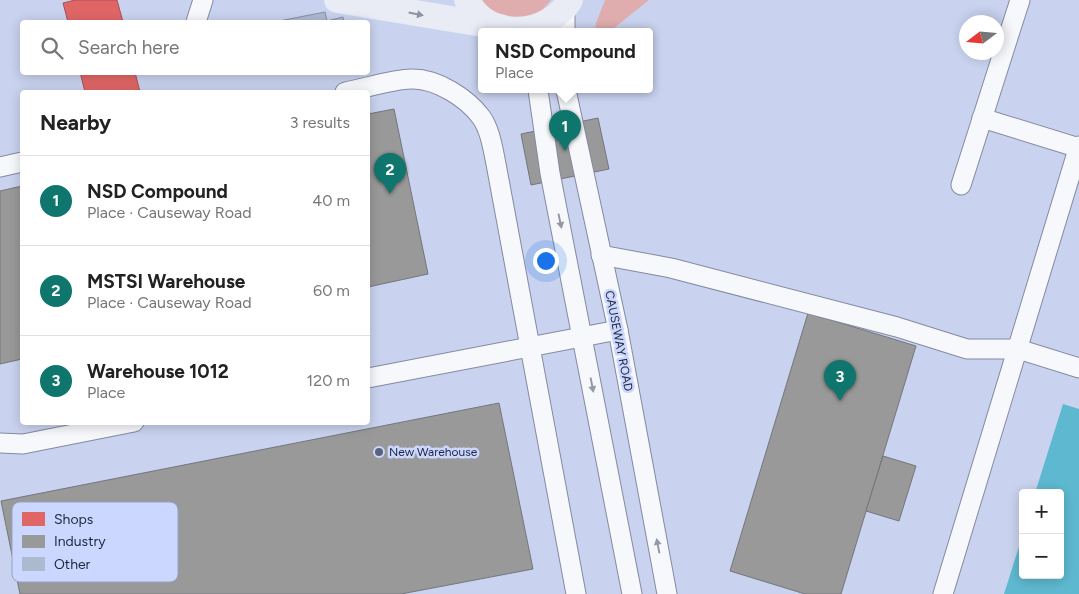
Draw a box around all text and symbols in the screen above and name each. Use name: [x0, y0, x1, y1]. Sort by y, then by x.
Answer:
one-way arrow: [408, 10, 424, 18]
north arrow: [959, 15, 1004, 60]
search box: [20, 20, 370, 75]
popup: [478, 28, 653, 93]
icon: search: [38, 34, 66, 62]
text: Search here: [78, 36, 180, 59]
text: NSD Compound: [495, 40, 636, 63]
text: Place: [495, 63, 533, 82]
text: Nearby: [40, 110, 111, 135]
pin: 1: [549, 110, 581, 151]
text: 3 results: [290, 113, 350, 132]
pin: 2: [374, 153, 406, 194]
text: NSD Compound: [87, 180, 228, 203]
text: 1: [53, 191, 59, 210]
text: 40 m: [312, 191, 350, 210]
text: Place · Causeway Road: [87, 203, 252, 222]
one-way arrow: [557, 213, 565, 229]
your location: [533, 248, 559, 274]
text: MSTSI Warehouse: [87, 270, 245, 293]
text: 2: [51, 281, 61, 300]
text: 60 m: [313, 281, 350, 300]
street label: CAUSEWAY ROAD: [602, 289, 636, 393]
text: Place · Causeway Road: [87, 293, 252, 312]
text: Warehouse 1012: [87, 360, 229, 383]
pin: 3: [824, 360, 856, 401]
text: 3: [52, 371, 60, 390]
text: 120 m: [307, 371, 350, 390]
one-way arrow: [589, 377, 597, 393]
text: Place: [87, 383, 125, 402]
place label: New Warehouse: [389, 445, 478, 459]
marker: New Warehouse: [373, 446, 385, 458]
map controls: [1019, 489, 1064, 579]
button: +: [1019, 489, 1064, 534]
legend: [12, 502, 178, 582]
text: Shops: [54, 511, 93, 528]
text: Industry: [54, 533, 106, 550]
button: −: [1019, 534, 1064, 579]
one-way arrow: [654, 538, 662, 554]
text: Other: [54, 556, 91, 573]

